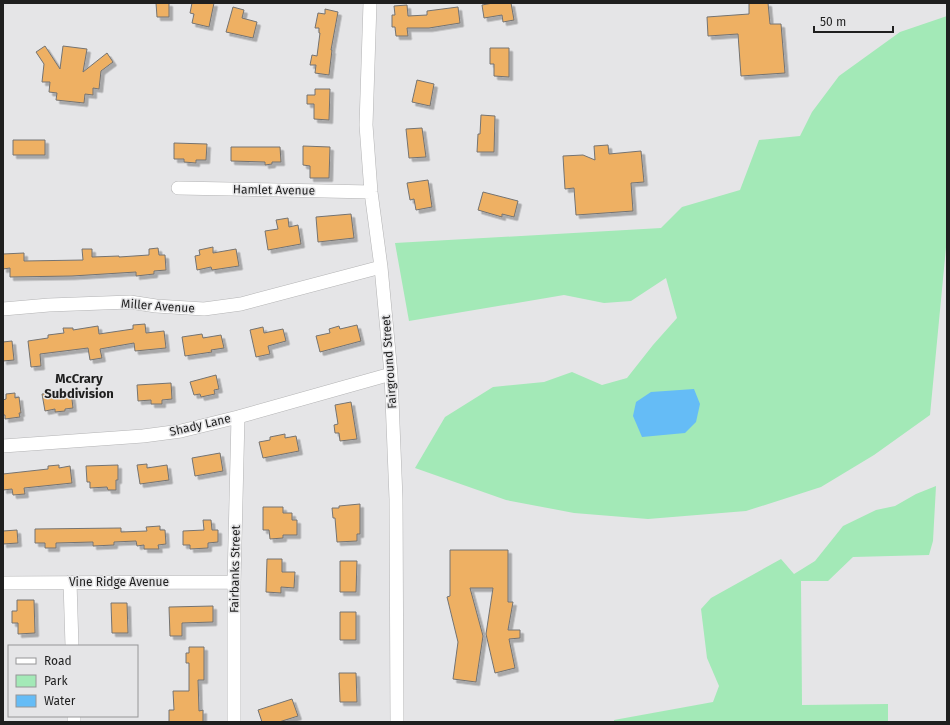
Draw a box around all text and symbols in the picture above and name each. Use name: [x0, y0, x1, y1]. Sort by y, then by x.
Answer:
scale bar: [814, 8, 893, 34]
text: 50 m: [820, 15, 846, 29]
street label: Hamlet Avenue: [233, 182, 315, 198]
street label: Miller Avenue: [121, 296, 195, 316]
street label: Fairground Street: [379, 314, 399, 409]
district label: McCrary Subdivision: [44, 371, 114, 401]
street label: Shady Lane: [168, 411, 232, 439]
street label: Fairbanks Street: [227, 524, 243, 613]
street label: Vine Ridge Avenue: [69, 575, 169, 589]
legend: [8, 645, 138, 717]
text: Road: [44, 654, 72, 668]
text: Park: [44, 674, 68, 688]
text: Water: [44, 694, 76, 708]

